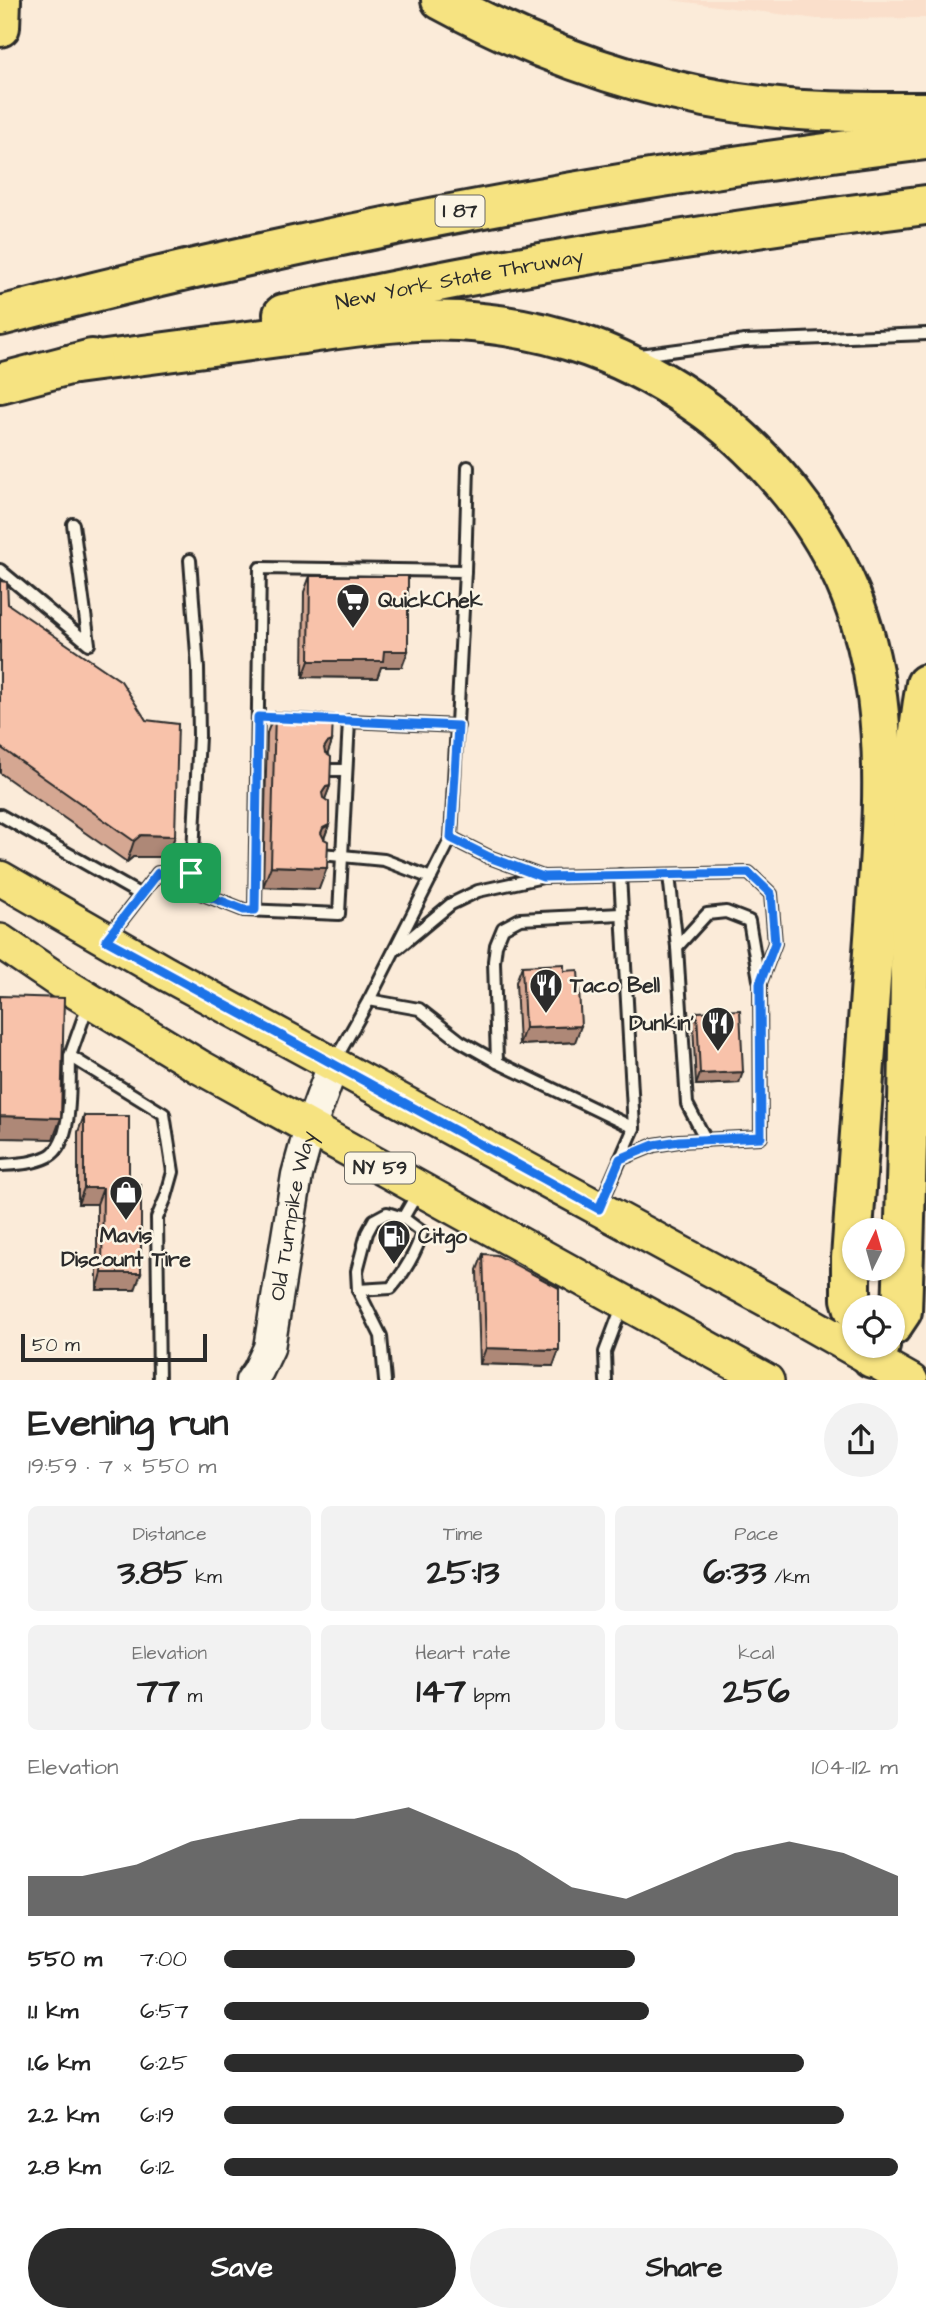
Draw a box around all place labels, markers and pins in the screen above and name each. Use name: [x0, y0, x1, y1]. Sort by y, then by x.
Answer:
supermarket icon: QuickChek: [334, 581, 372, 630]
place label: QuickChek: [378, 586, 483, 615]
pin: [161, 843, 221, 903]
restaurant icon: Taco Bell: [527, 966, 565, 1015]
place label: Taco Bell: [569, 971, 661, 1000]
restaurant icon: Dunkin': [699, 1004, 737, 1053]
place label: Dunkin': [629, 1009, 695, 1038]
shop icon: Mavis Discount Tire: [107, 1173, 145, 1222]
fuel station icon: Citgo: [375, 1217, 413, 1266]
place label: Mavis Discount Tire: [61, 1221, 191, 1274]
place label: Citgo: [418, 1222, 467, 1253]

